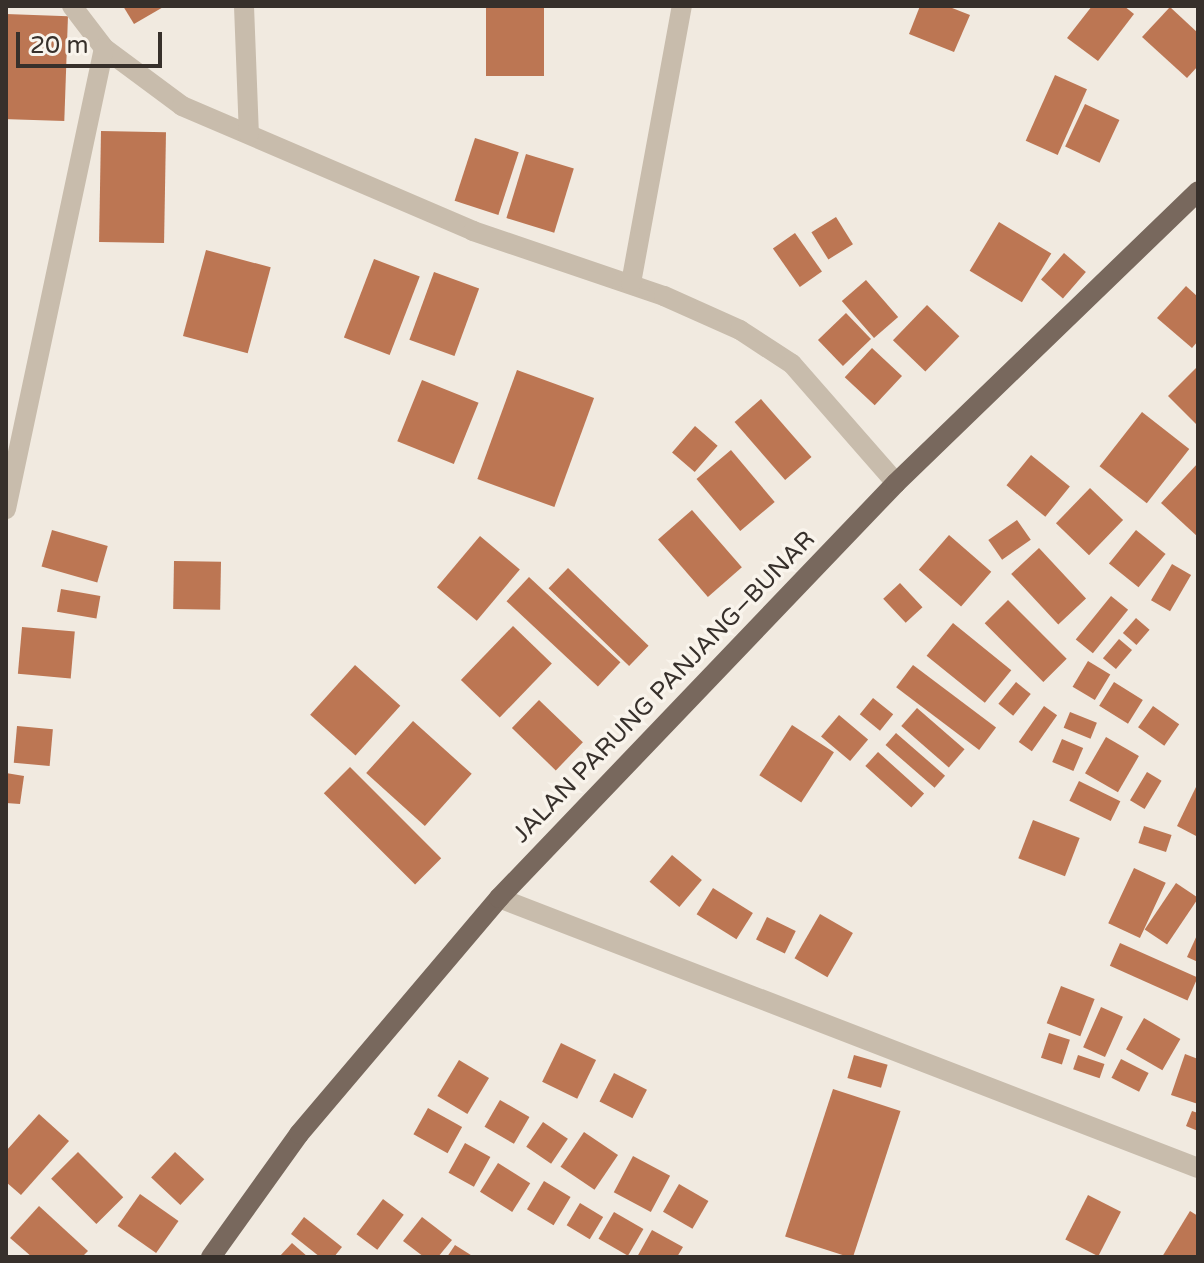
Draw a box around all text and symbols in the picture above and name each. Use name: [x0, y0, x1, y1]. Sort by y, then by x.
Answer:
scale bar: [20, 16, 166, 66]
text: 20 m: [30, 31, 88, 60]
street label: JALAN PARUNG PANJANG–BUNAR: [507, 525, 821, 849]

